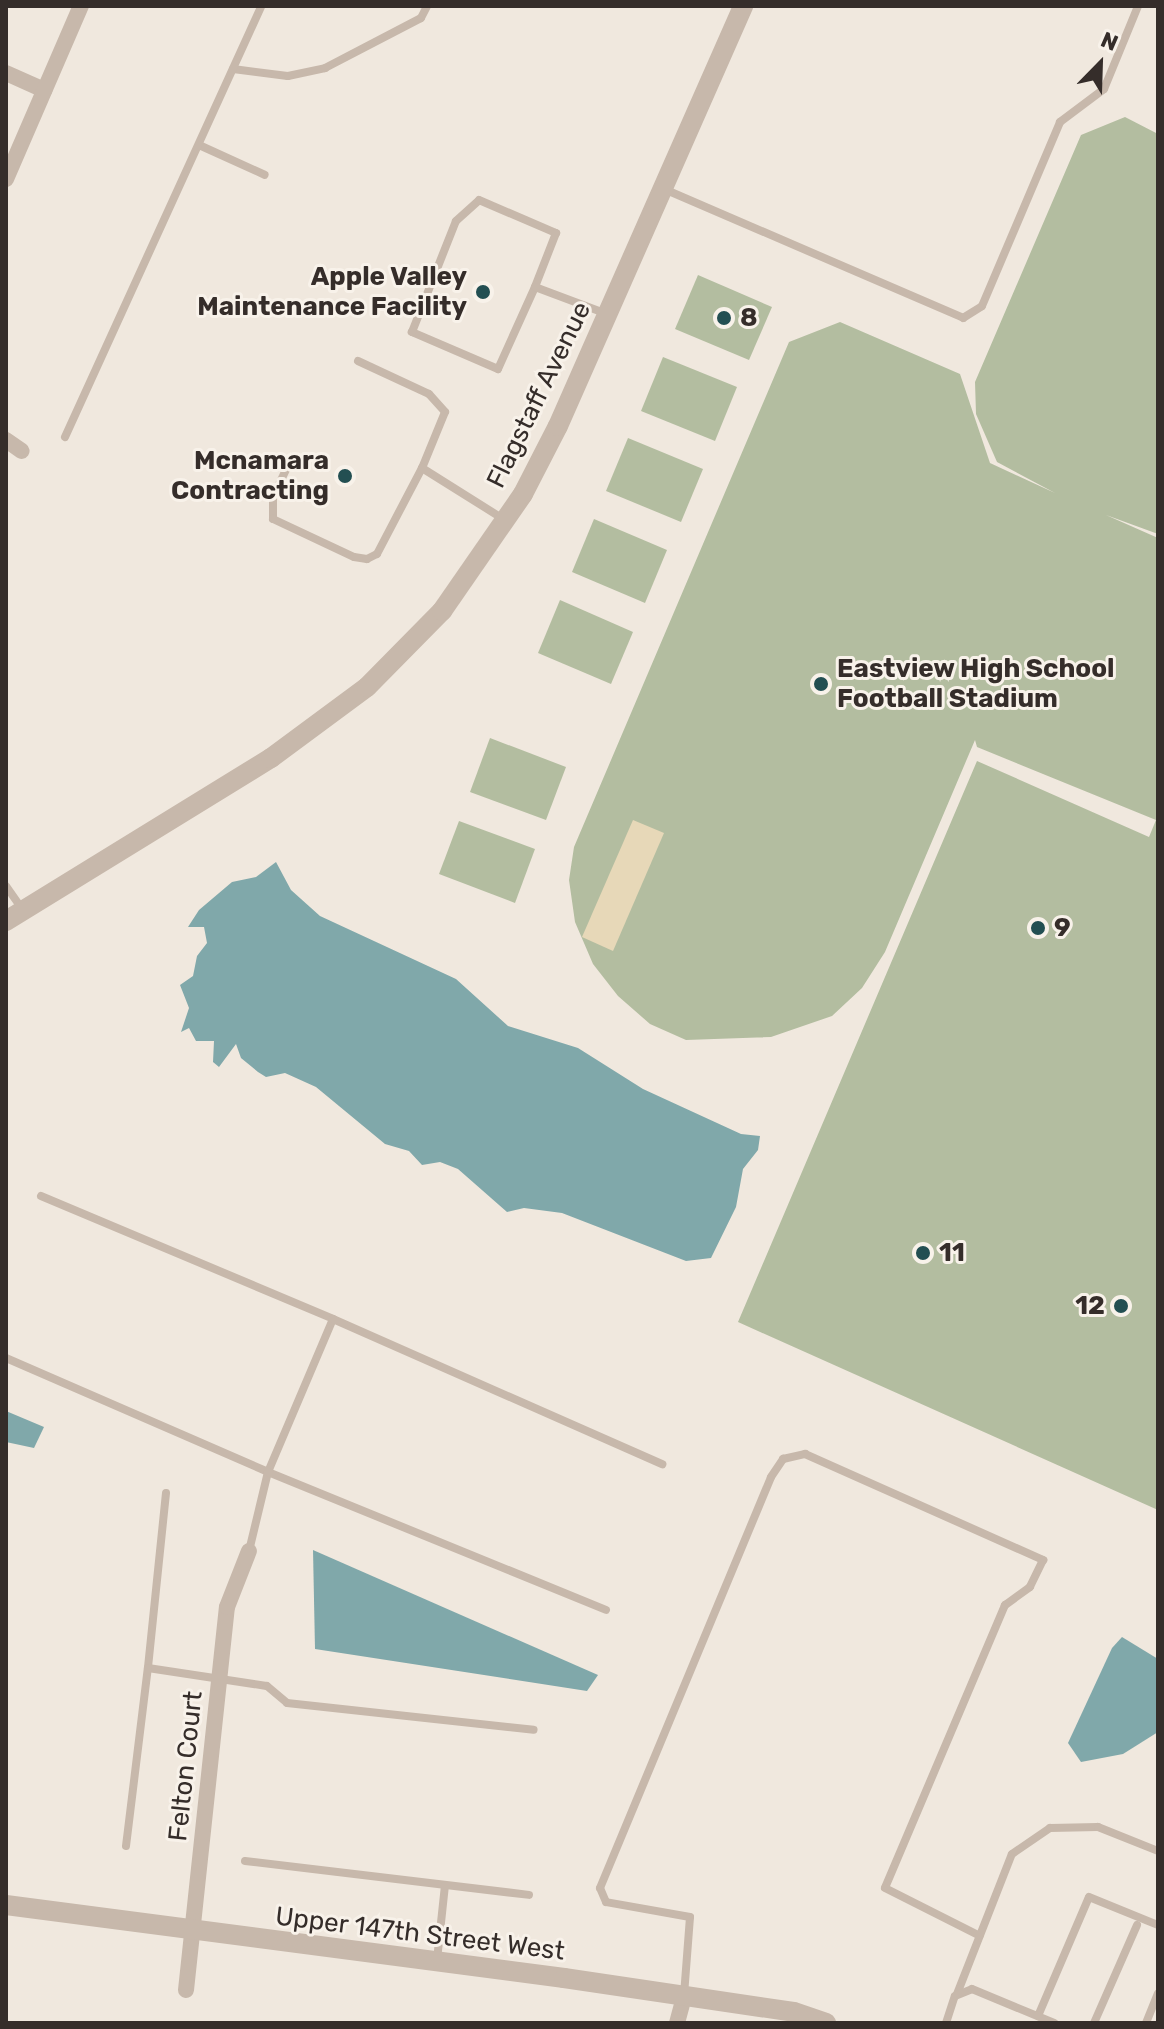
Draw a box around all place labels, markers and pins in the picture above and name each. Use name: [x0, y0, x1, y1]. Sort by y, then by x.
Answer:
place label: Apple Valley Maintenance Facility: [197, 261, 467, 322]
marker: Apple Valley Maintenance Facility: [474, 283, 492, 301]
place label: 8: [740, 302, 758, 334]
marker: 8: [715, 309, 733, 327]
place label: Mcnamara Contracting: [171, 445, 329, 506]
marker: Mcnamara Contracting: [336, 467, 354, 485]
place label: Eastview High School Football Stadium: [837, 653, 1115, 714]
marker: Eastview High School Football Stadium: [812, 675, 830, 693]
place label: 9: [1054, 912, 1071, 944]
marker: 9: [1029, 919, 1047, 937]
place label: 11: [939, 1237, 965, 1269]
marker: 11: [914, 1244, 932, 1262]
place label: 12: [1075, 1290, 1105, 1322]
marker: 12: [1112, 1297, 1130, 1315]

